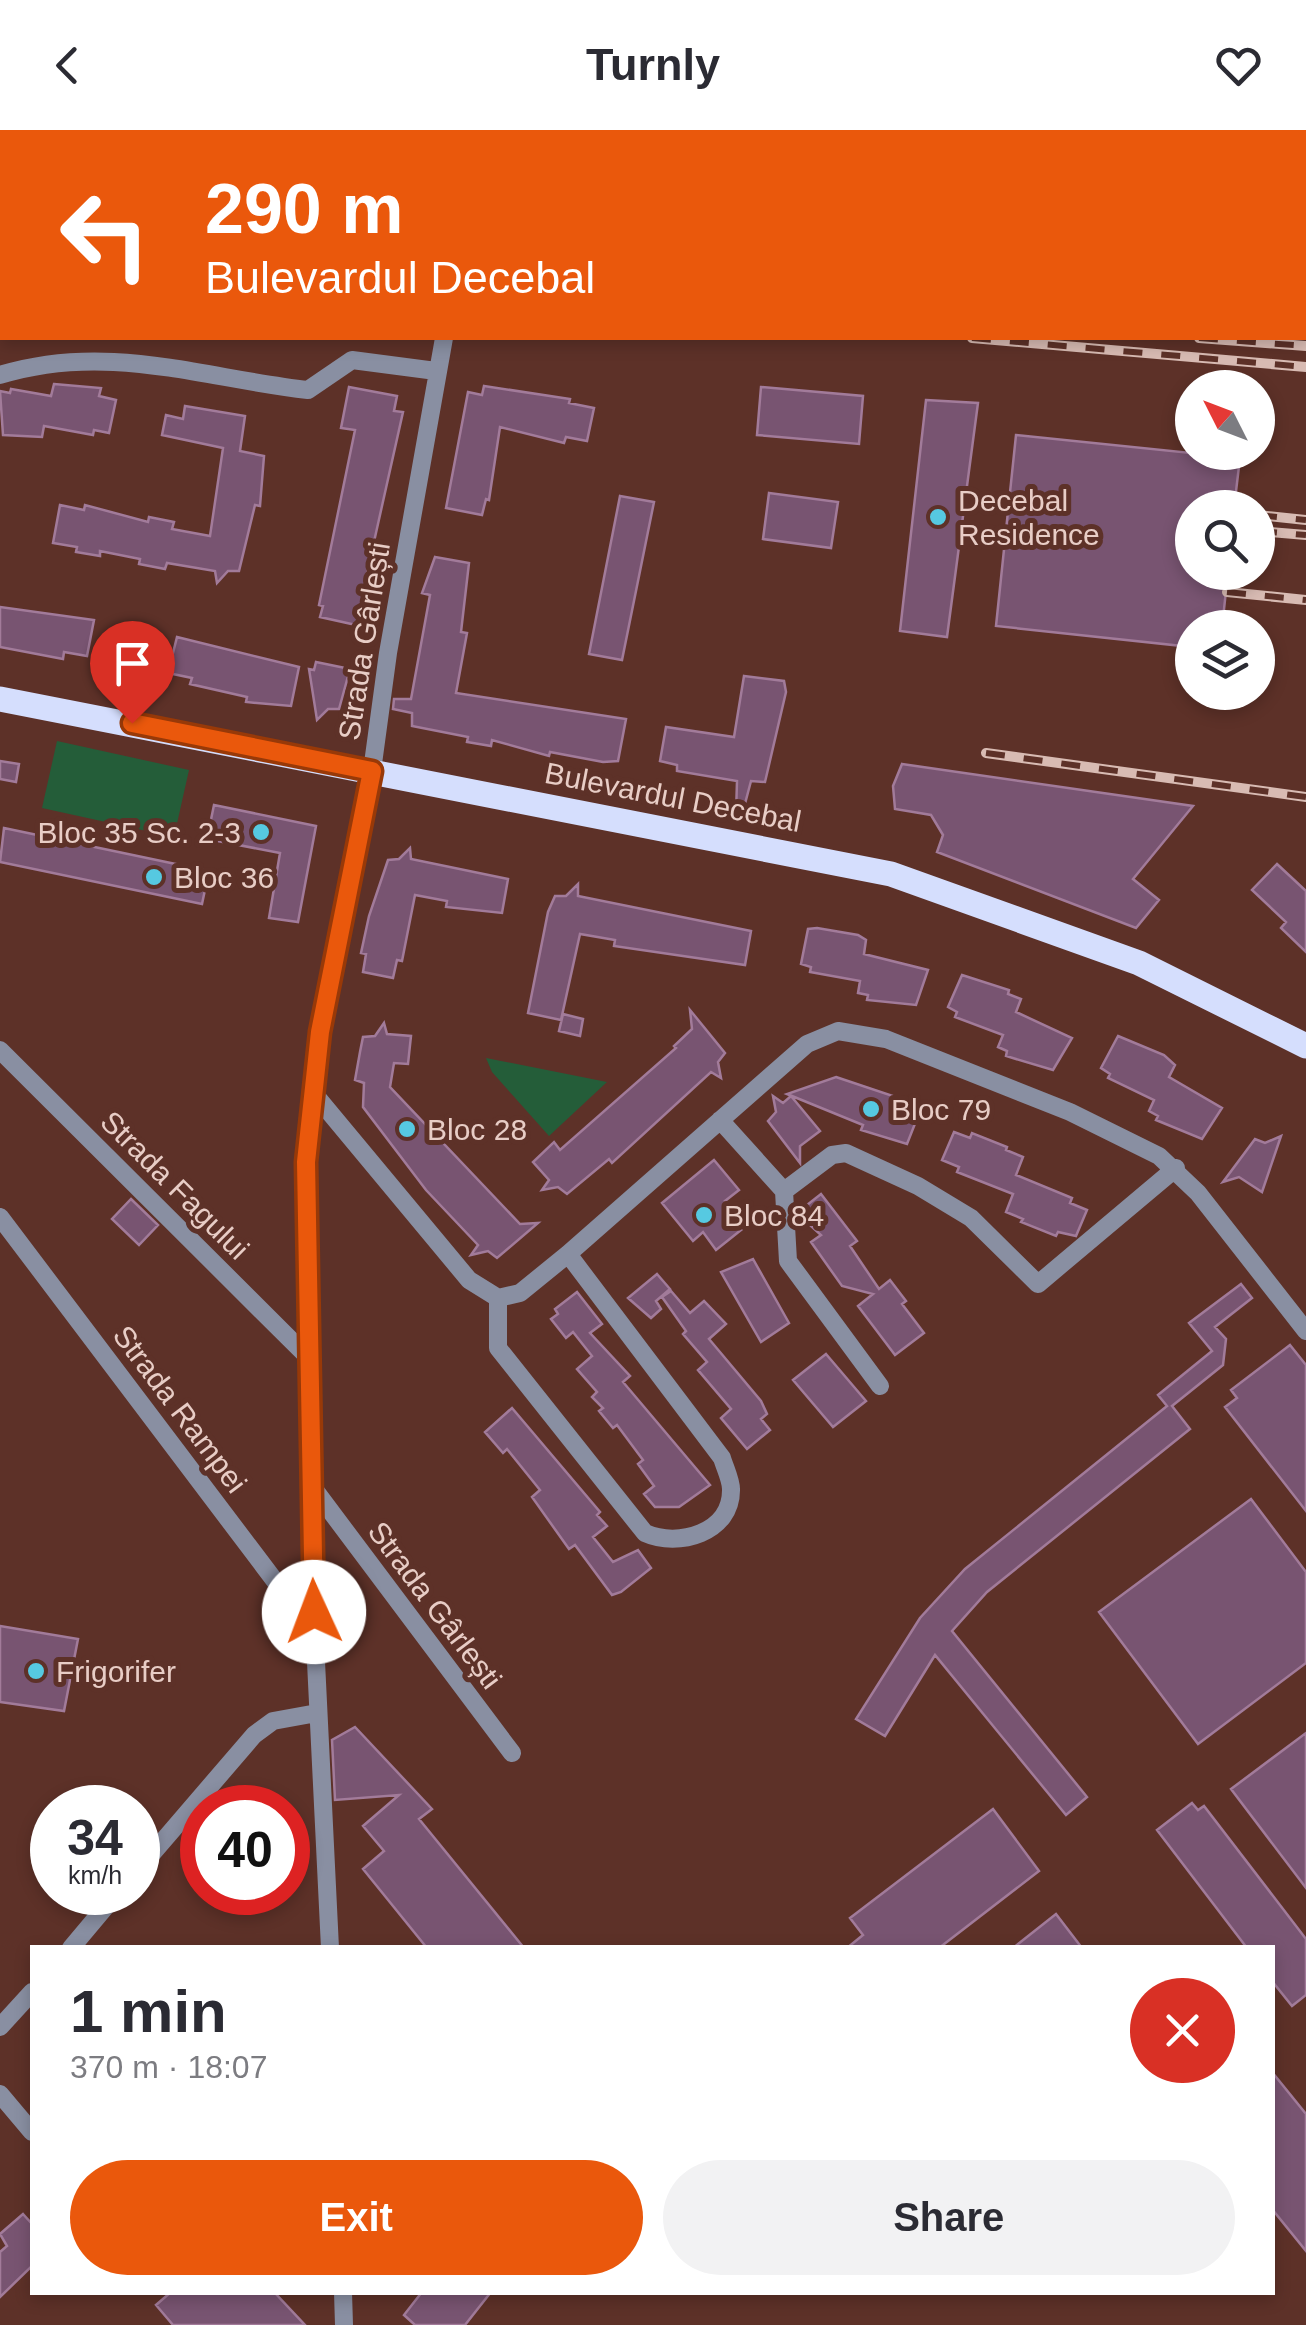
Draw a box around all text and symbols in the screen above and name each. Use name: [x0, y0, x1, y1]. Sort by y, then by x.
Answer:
icon: back: [40, 38, 95, 93]
icon: heart: [1211, 38, 1266, 93]
text: Turnly: [586, 39, 720, 90]
icon: left: [40, 170, 170, 300]
text: 290 m: [205, 170, 403, 248]
text: Bulevardul Decebal: [205, 252, 595, 303]
north arrow: [1175, 370, 1275, 470]
map controls: [1175, 370, 1275, 710]
place label: Decebal Residence: [958, 484, 1100, 551]
button: search: [1175, 490, 1275, 590]
marker: Decebal Residence: [927, 506, 949, 528]
street label: Strada Gârlești: [332, 540, 396, 742]
button: layers: [1175, 610, 1275, 710]
pin: [90, 621, 175, 724]
icon: arrive: [105, 636, 160, 691]
street label: Bulevardul Decebal: [542, 756, 804, 838]
place label: Bloc 35 Sc. 2-3: [38, 816, 241, 849]
marker: Bloc 35 Sc. 2-3: [250, 821, 272, 843]
place label: Bloc 36: [174, 861, 274, 894]
marker: Bloc 36: [143, 866, 165, 888]
place label: Bloc 79: [891, 1093, 991, 1126]
marker: Bloc 79: [860, 1098, 882, 1120]
street label: Strada Fagului: [94, 1104, 256, 1266]
place label: Bloc 28: [427, 1113, 527, 1146]
marker: Bloc 28: [396, 1118, 418, 1140]
place label: Bloc 84: [724, 1199, 824, 1232]
marker: Bloc 84: [693, 1204, 715, 1226]
street label: Strada Rampei: [107, 1319, 253, 1499]
street label: Strada Gârlești: [362, 1515, 508, 1695]
position arrow: [262, 1560, 366, 1664]
place label: Frigorifer: [56, 1655, 176, 1688]
marker: Frigorifer: [25, 1660, 47, 1682]
speed limit sign: 40: [180, 1785, 310, 1915]
text: 34: [67, 1810, 123, 1866]
text: km/h: [68, 1861, 122, 1889]
text: 1 min: [70, 1978, 227, 2045]
button: close: [1130, 1978, 1235, 2083]
text: 370 m · 18:07: [70, 2049, 267, 2085]
button: Exit: [70, 2160, 643, 2275]
button: Share: [663, 2160, 1235, 2275]

